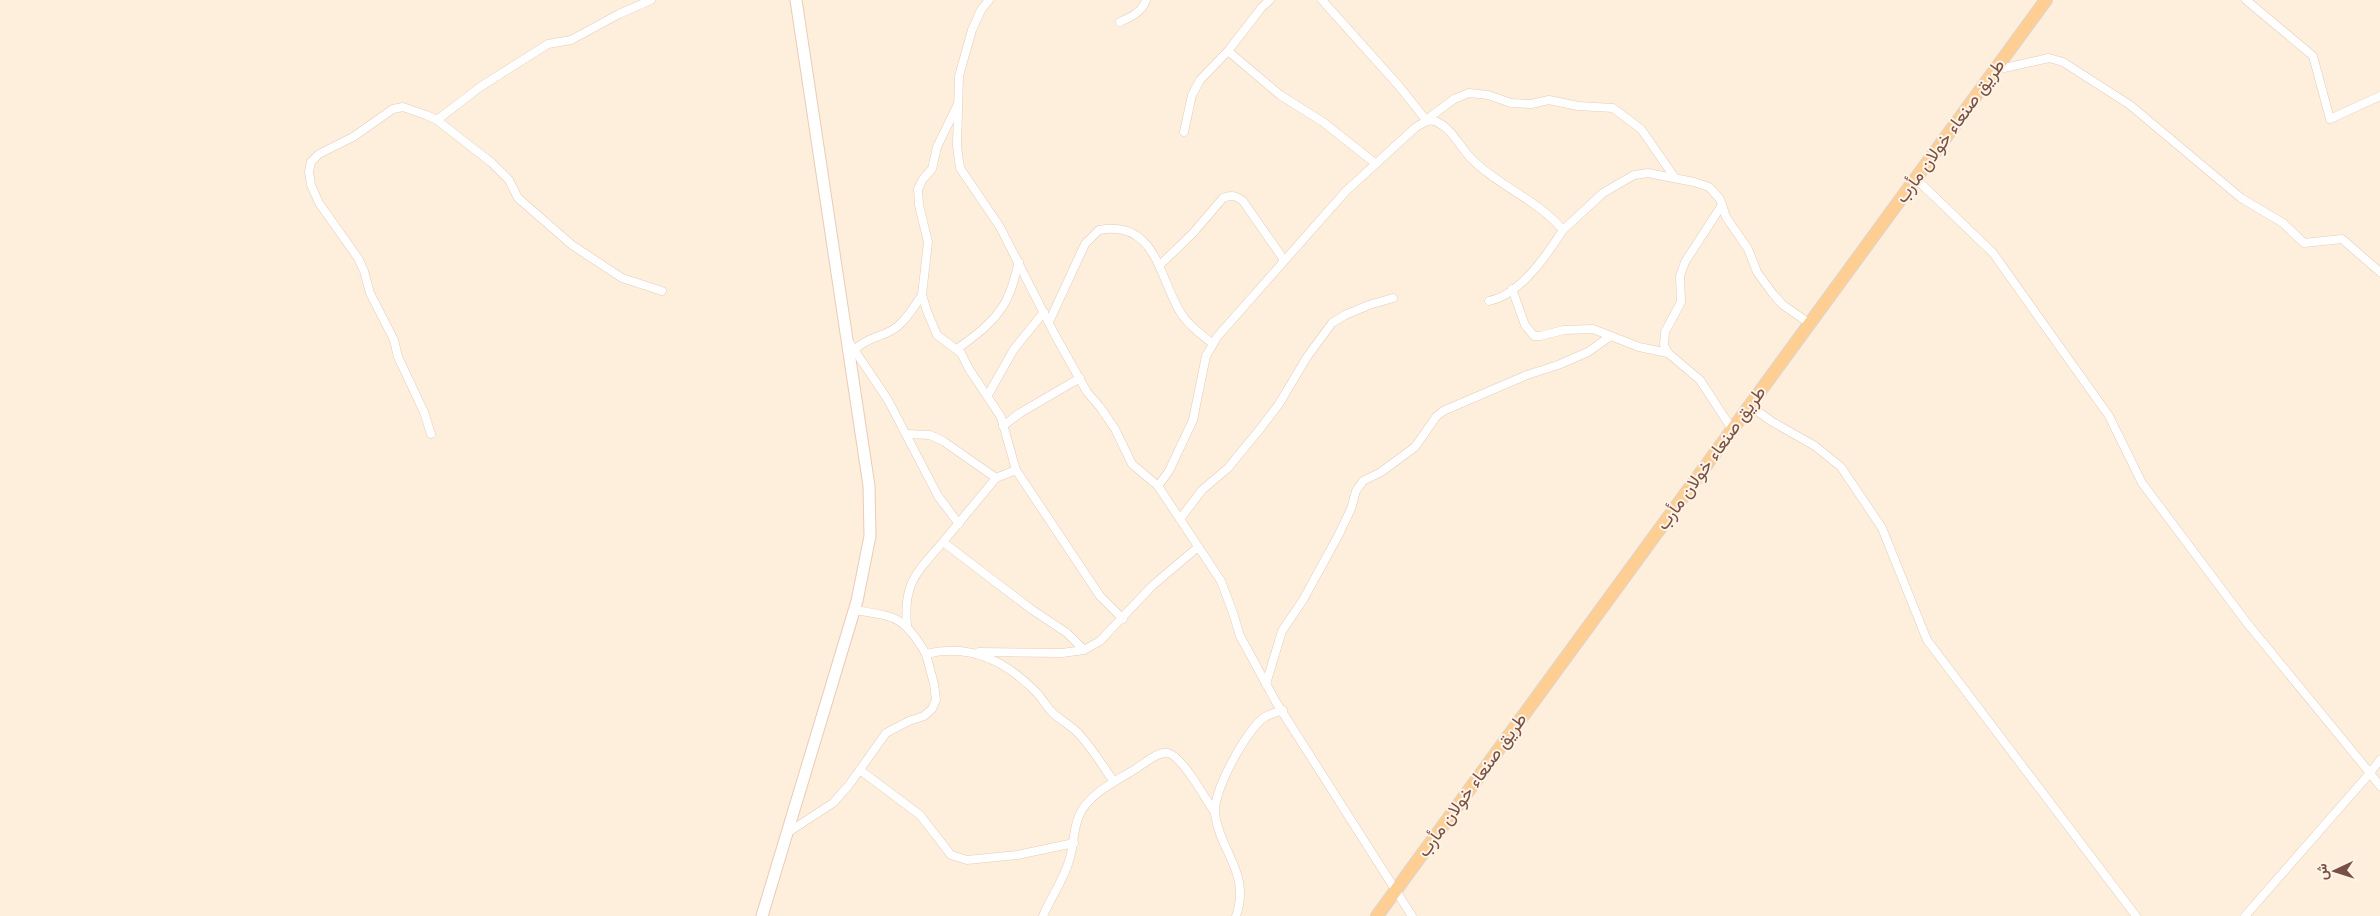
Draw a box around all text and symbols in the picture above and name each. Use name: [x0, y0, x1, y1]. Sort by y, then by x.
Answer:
street label: طريق صنعاء خولان مأرب: [1890, 54, 2010, 207]
street label: طريق صنعاء خولان مأرب: [1651, 381, 1771, 534]
street label: طريق صنعاء خولان مأرب: [1412, 708, 1532, 861]
north arrow: [2310, 846, 2360, 896]
text: ش: [2312, 863, 2332, 881]

